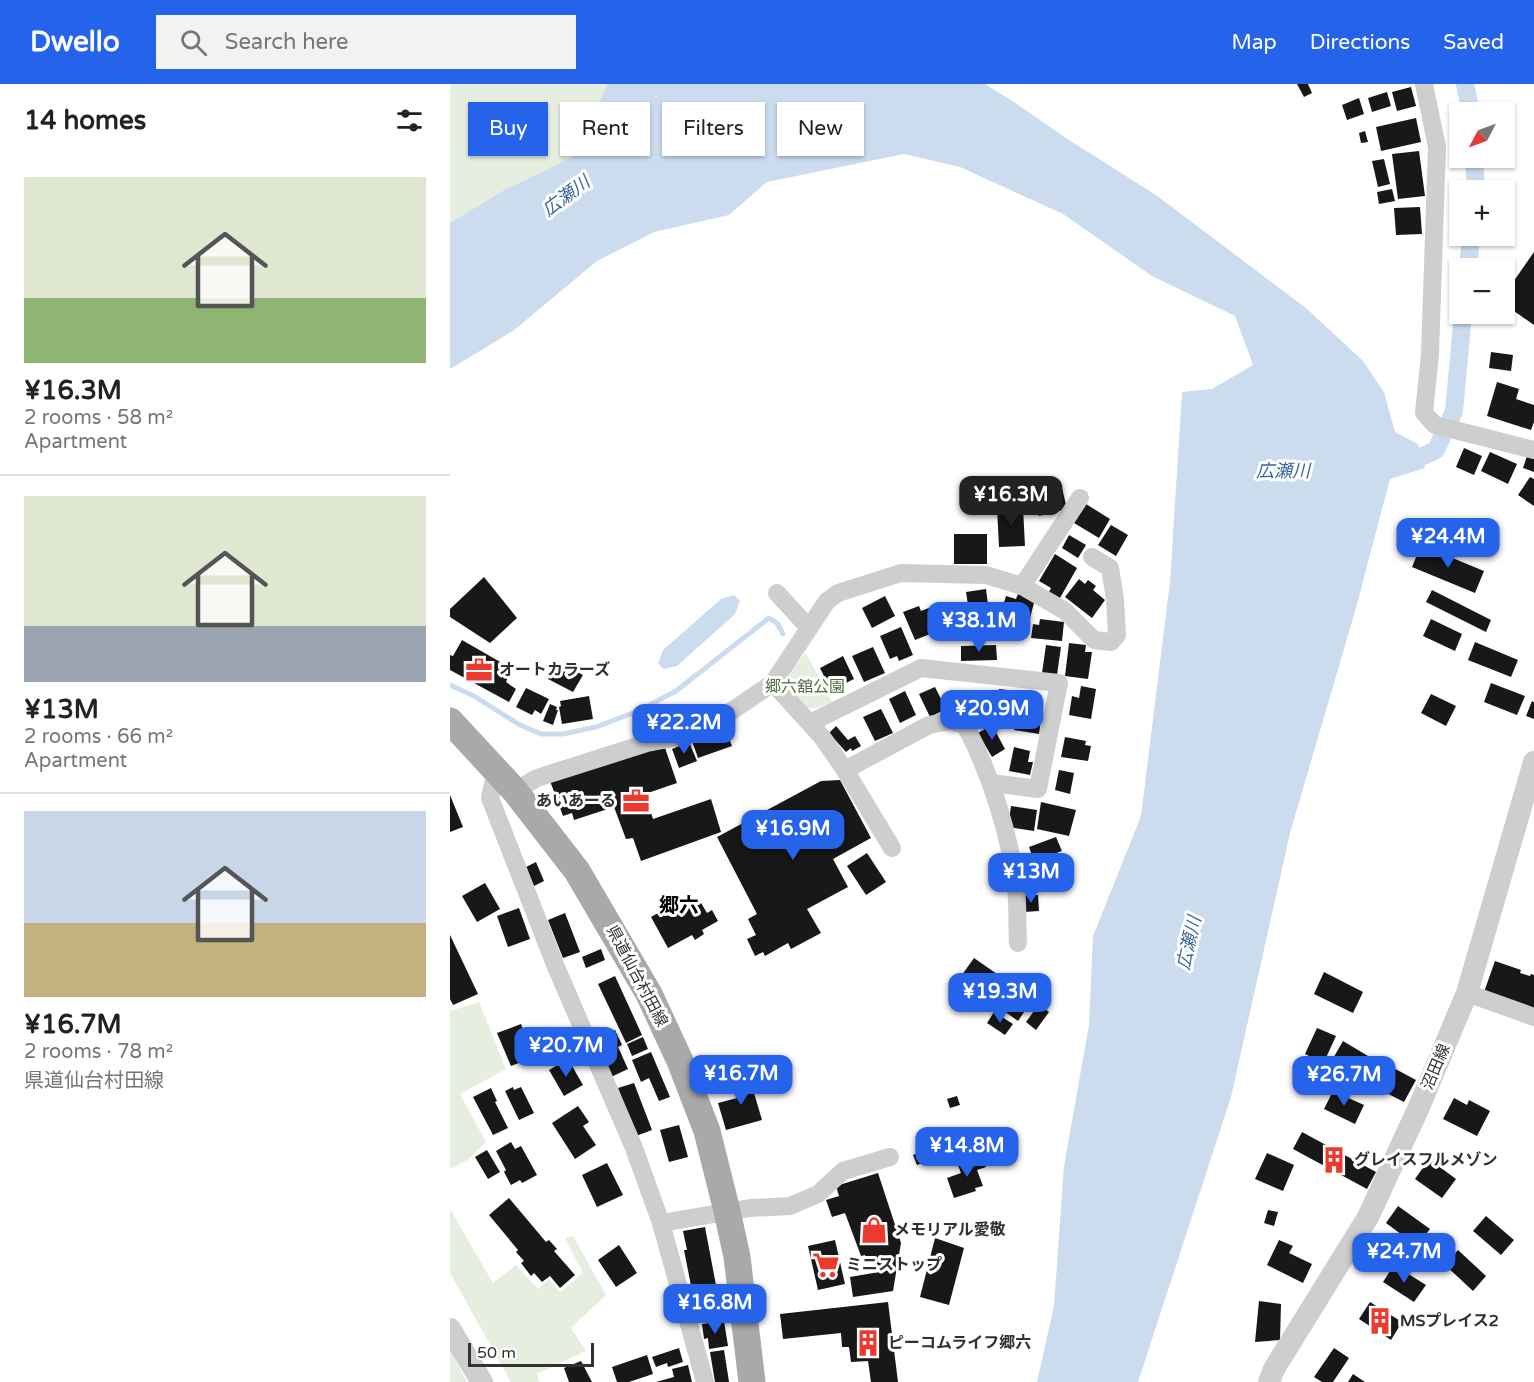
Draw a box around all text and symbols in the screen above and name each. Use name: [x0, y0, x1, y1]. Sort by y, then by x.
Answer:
search box: [156, 15, 576, 69]
text: Dwello: [30, 25, 120, 59]
icon: search: [177, 26, 210, 59]
text: Search here: [225, 29, 349, 55]
text: Map: [1231, 30, 1277, 55]
text: Directions: [1310, 30, 1410, 55]
text: Saved: [1443, 30, 1504, 55]
chip: Buy: [468, 102, 548, 156]
chip: Rent: [560, 102, 650, 156]
chip: Filters: [662, 102, 765, 156]
chip: New: [777, 102, 864, 156]
north arrow: [1449, 102, 1515, 168]
map controls: [1449, 102, 1515, 324]
icon: filters: [393, 104, 426, 137]
text: 14 homes: [24, 105, 146, 136]
water label: 広瀬川: [538, 170, 596, 221]
button: +: [1449, 180, 1515, 246]
icon: home: [171, 216, 279, 324]
button: −: [1449, 258, 1515, 324]
text: ¥16.3M: [24, 375, 122, 406]
text: 2 rooms · 58 m²: [24, 406, 173, 430]
text: Apartment: [24, 430, 127, 454]
water label: 広瀬川: [1256, 460, 1312, 482]
pin: ¥16.3M: [962, 476, 1060, 527]
text: ¥16.3M: [973, 483, 1049, 507]
pin: ¥24.4M: [1399, 518, 1497, 569]
text: ¥24.4M: [1411, 525, 1485, 549]
icon: home: [171, 535, 279, 643]
pin: ¥38.1M: [930, 602, 1028, 653]
text: ¥38.1M: [941, 609, 1017, 633]
office icon: オートカラーズ: [464, 655, 494, 685]
place label: オートカラーズ: [499, 660, 610, 680]
park label: 郷六舘公園: [765, 677, 845, 697]
pin: ¥20.9M: [943, 690, 1041, 741]
text: ¥13M: [24, 694, 99, 725]
text: ¥20.9M: [954, 697, 1030, 721]
pin: ¥22.2M: [635, 704, 733, 755]
text: ¥22.2M: [646, 711, 722, 735]
text: 2 rooms · 66 m²: [24, 725, 173, 749]
text: Apartment: [24, 749, 127, 773]
office icon: あいあーる: [621, 786, 651, 816]
place label: あいあーる: [536, 791, 616, 811]
pin: ¥16.9M: [744, 810, 842, 861]
text: ¥16.9M: [755, 817, 831, 841]
icon: home: [171, 850, 279, 958]
pin: ¥13M: [995, 853, 1067, 904]
text: ¥13M: [1002, 860, 1060, 884]
district label: 郷六: [659, 894, 699, 918]
water label: 広瀬川: [1172, 912, 1206, 972]
street label: 県道仙台村田線: [602, 922, 672, 1030]
pin: ¥19.3M: [951, 973, 1049, 1024]
text: ¥19.3M: [962, 980, 1038, 1004]
text: ¥16.7M: [24, 1009, 122, 1040]
pin: ¥20.7M: [517, 1027, 615, 1078]
text: ¥20.7M: [528, 1034, 604, 1058]
text: 2 rooms · 78 m²: [24, 1040, 173, 1064]
street label: 沼田線: [1417, 1041, 1455, 1093]
pin: ¥16.7M: [692, 1055, 790, 1106]
pin: ¥26.7M: [1295, 1056, 1393, 1107]
text: ¥16.7M: [703, 1062, 779, 1086]
text: ¥26.7M: [1306, 1063, 1382, 1087]
text: 県道仙台村田線: [24, 1069, 164, 1093]
pin: ¥14.8M: [918, 1127, 1016, 1178]
text: ¥14.8M: [929, 1134, 1005, 1158]
building icon: グレイスフルメゾン: [1319, 1145, 1349, 1175]
place label: グレイスフルメゾン: [1354, 1150, 1498, 1170]
shop icon: メモリアル愛敬: [859, 1215, 889, 1245]
place label: メモリアル愛敬: [894, 1220, 1006, 1240]
pin: ¥24.7M: [1355, 1233, 1453, 1284]
text: ¥24.7M: [1366, 1240, 1442, 1264]
supermarket icon: ミニストップ: [811, 1250, 841, 1280]
place label: ミニストップ: [846, 1255, 942, 1275]
pin: ¥16.8M: [666, 1284, 764, 1335]
text: ¥16.8M: [677, 1291, 753, 1315]
building icon: MSプレイス2: [1365, 1306, 1395, 1336]
place label: MSプレイス2: [1400, 1311, 1499, 1331]
building icon: ピーコムライフ郷六: [853, 1328, 883, 1358]
place label: ピーコムライフ郷六: [888, 1333, 1031, 1353]
scale bar: [468, 1340, 594, 1368]
text: 50 m: [477, 1343, 516, 1363]

